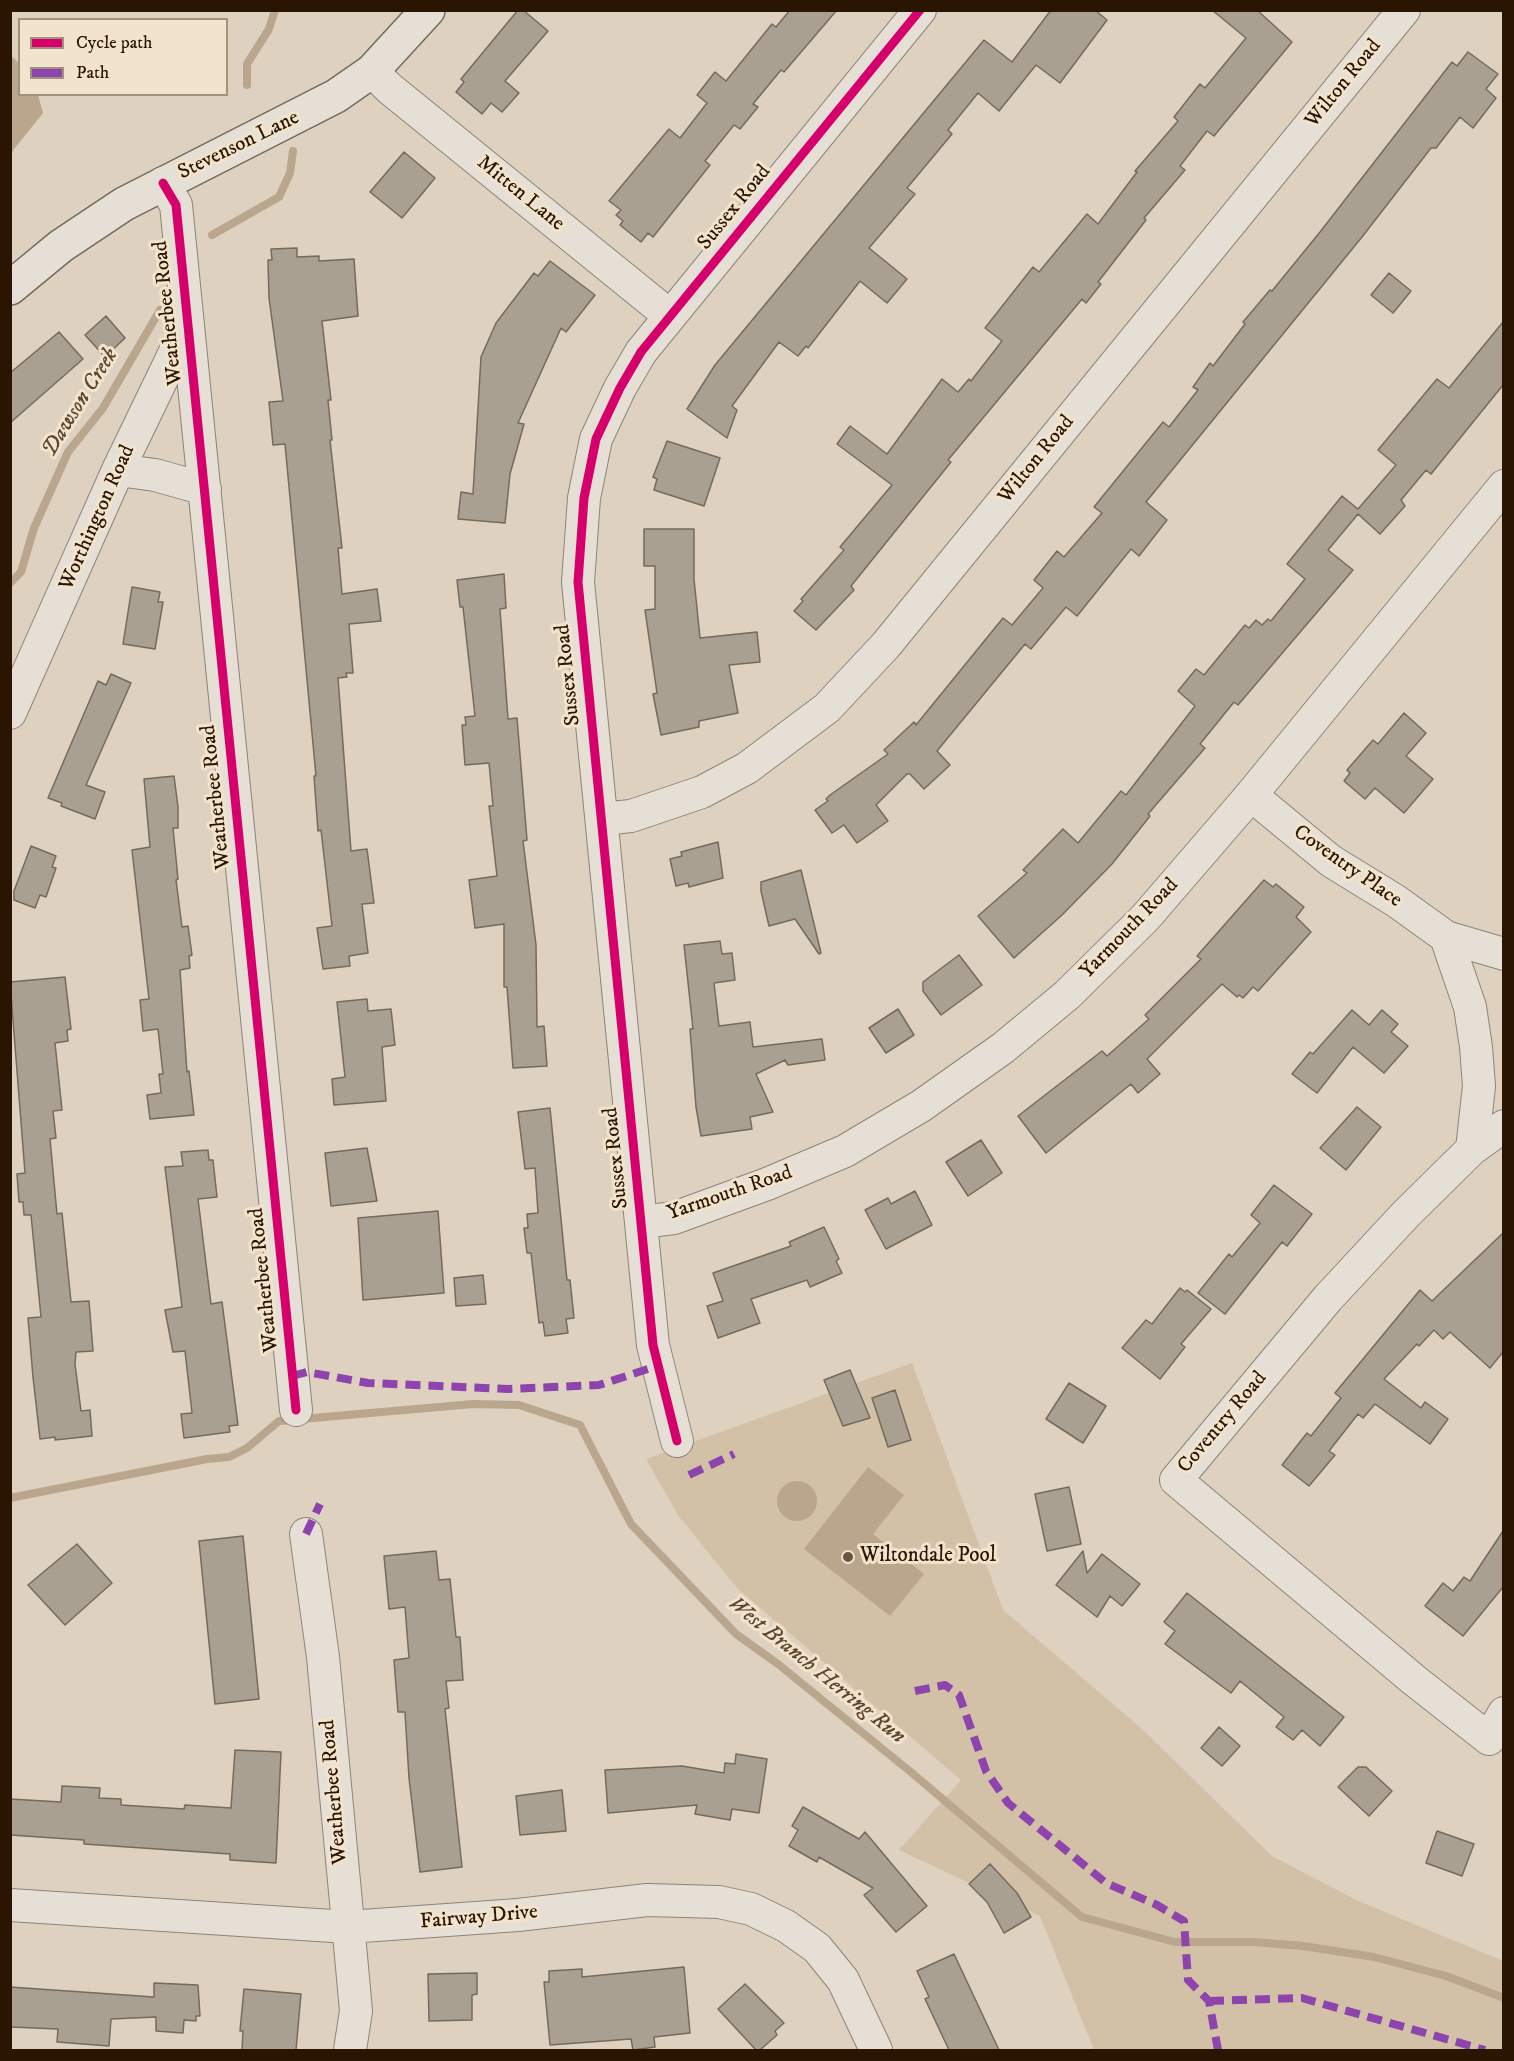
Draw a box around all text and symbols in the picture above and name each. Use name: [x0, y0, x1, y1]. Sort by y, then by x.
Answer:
legend: [18, 18, 228, 96]
text: Cycle path: [76, 32, 153, 54]
street label: Wilton Road: [1301, 35, 1387, 133]
text: Path: [76, 62, 109, 84]
street label: Stevenson Lane: [174, 106, 304, 186]
street label: Mitten Lane: [471, 151, 569, 237]
street label: Sussex Road: [693, 160, 777, 256]
street label: Weatherbee Road: [149, 239, 189, 387]
water label: Dawson Creek: [37, 344, 125, 462]
street label: Wilton Road: [994, 411, 1080, 509]
street label: Worthington Road: [55, 441, 141, 595]
street label: Sussex Road: [551, 623, 587, 727]
street label: Weatherbee Road: [197, 723, 237, 871]
street label: Coventry Place: [1288, 820, 1406, 914]
street label: Yarmouth Road: [1076, 873, 1184, 985]
street label: Sussex Road: [599, 1106, 635, 1210]
street label: Yarmouth Road: [664, 1161, 796, 1227]
street label: Weatherbee Road: [245, 1206, 285, 1354]
street label: Coventry Road: [1173, 1367, 1273, 1479]
place label: Wiltondale Pool: [860, 1544, 996, 1570]
marker: Wiltondale Pool: [841, 1550, 855, 1564]
water label: West Branch Herring Run: [722, 1591, 910, 1751]
street label: Weatherbee Road: [316, 1719, 354, 1865]
street label: Fairway Drive: [419, 1900, 539, 1936]

